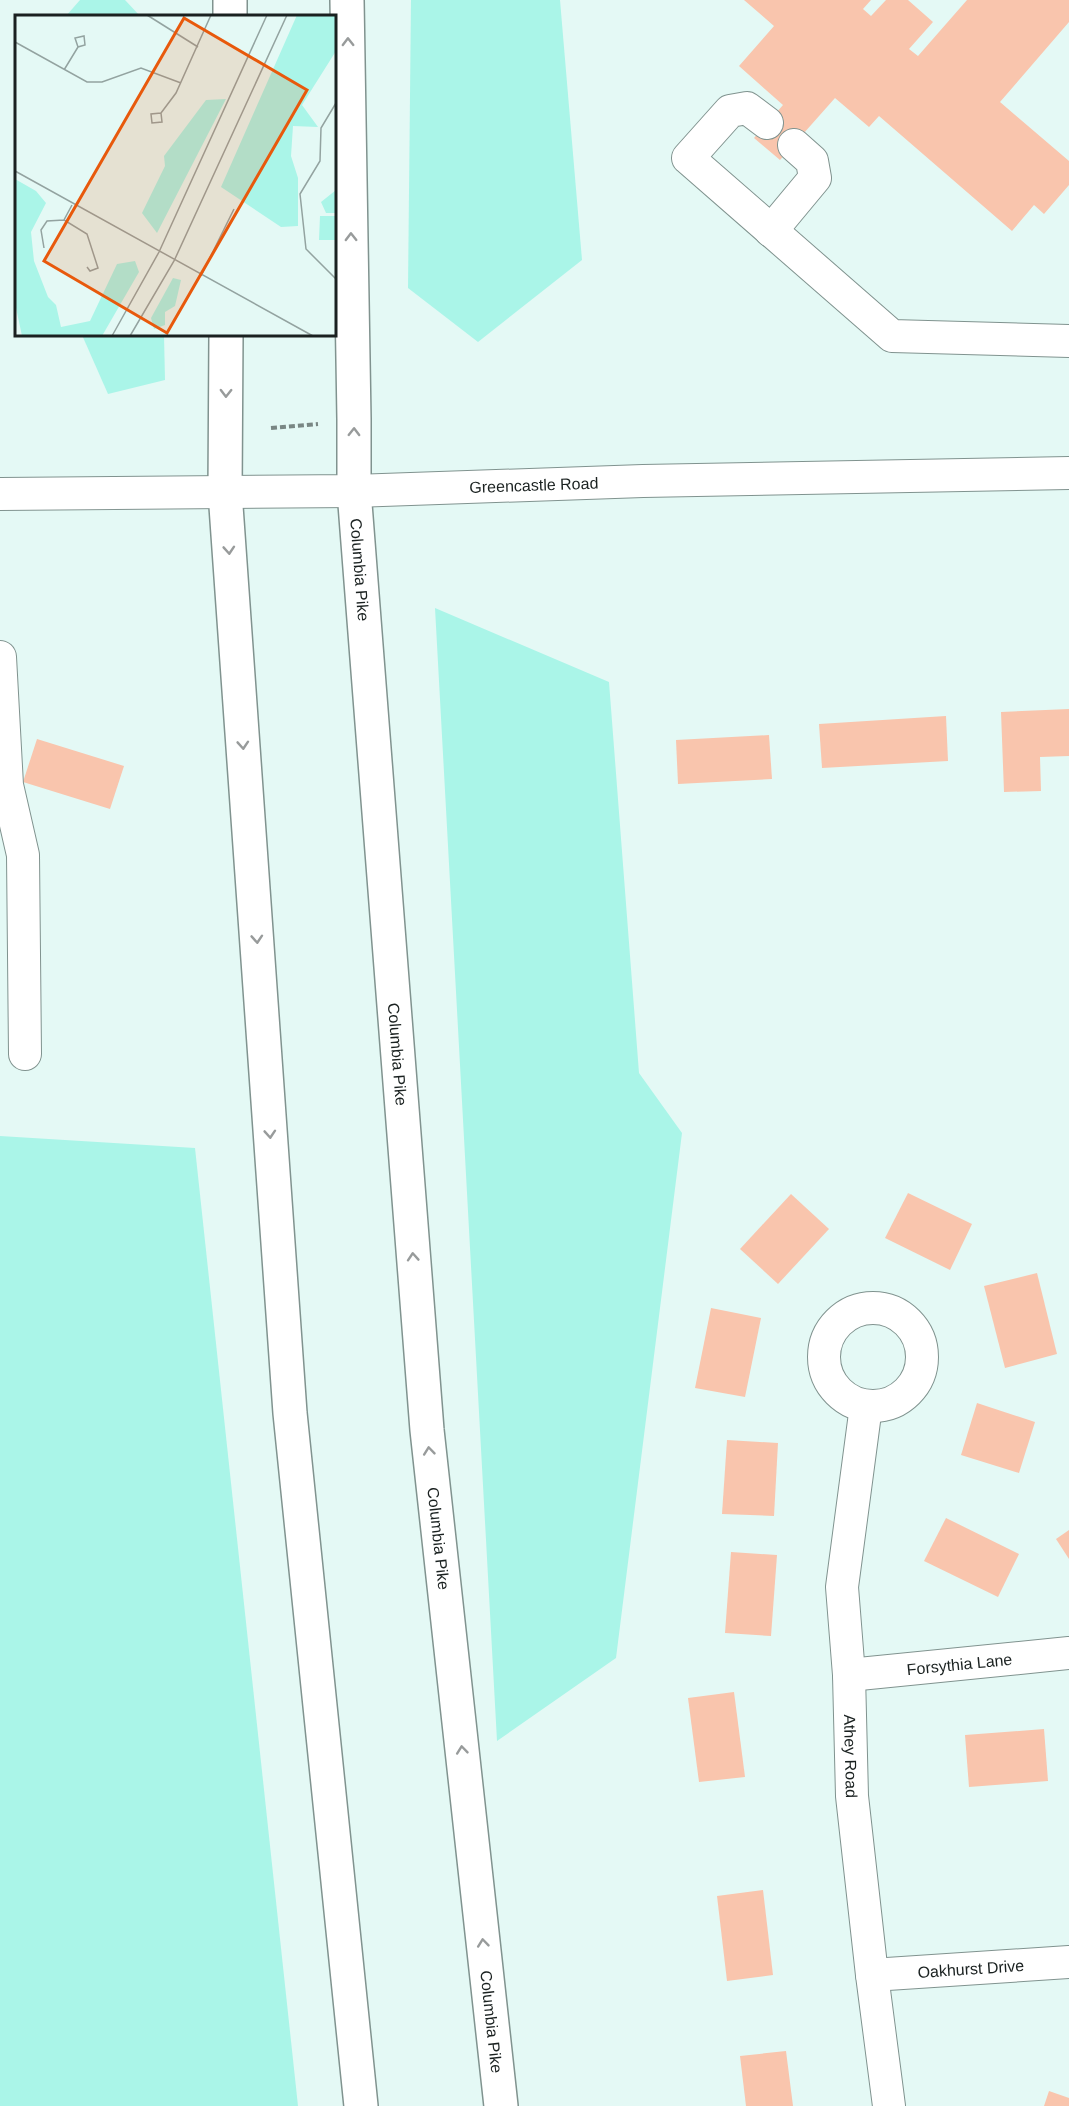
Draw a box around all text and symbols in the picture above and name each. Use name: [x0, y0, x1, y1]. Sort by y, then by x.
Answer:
inset map: [15, 15, 336, 336]
one-way arrow: [342, 38, 354, 47]
one-way arrow: [345, 233, 357, 242]
one-way arrow: [220, 388, 232, 397]
one-way arrow: [348, 428, 360, 437]
street label: Greencastle Road: [469, 475, 599, 496]
street label: Columbia Pike: [347, 518, 372, 622]
one-way arrow: [222, 546, 235, 555]
one-way arrow: [236, 740, 249, 749]
one-way arrow: [250, 935, 263, 944]
street label: Columbia Pike: [385, 1002, 410, 1106]
one-way arrow: [264, 1129, 277, 1138]
one-way arrow: [407, 1253, 420, 1262]
one-way arrow: [423, 1447, 436, 1456]
street label: Columbia Pike: [424, 1486, 452, 1591]
street label: Forsythia Lane: [906, 1651, 1013, 1678]
street label: Athey Road: [841, 1714, 860, 1798]
one-way arrow: [456, 1745, 469, 1754]
one-way arrow: [478, 1939, 490, 1948]
street label: Oakhurst Drive: [917, 1957, 1025, 1981]
street label: Columbia Pike: [477, 1969, 505, 2074]

